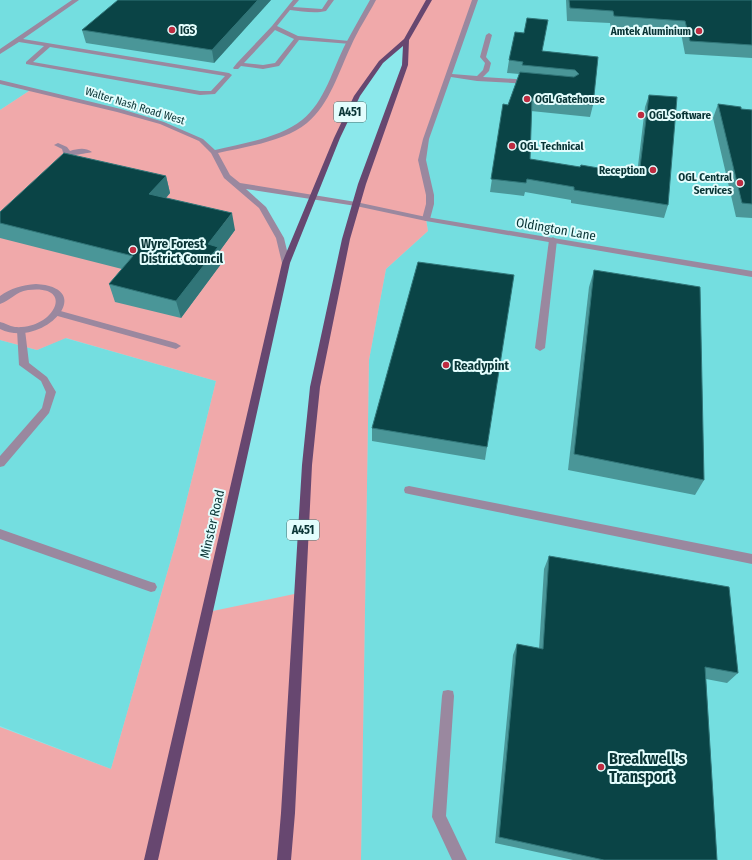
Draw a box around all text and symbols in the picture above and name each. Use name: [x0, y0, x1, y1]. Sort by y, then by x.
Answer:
place label: IGS: [180, 24, 195, 37]
marker: IGS: [167, 25, 177, 35]
place label: Amtek Aluminium: [610, 25, 691, 38]
marker: Amtek Aluminium: [694, 26, 704, 36]
street label: Walter Nash Road West: [84, 85, 187, 127]
place label: OGL Gatehouse: [535, 93, 605, 106]
marker: OGL Gatehouse: [522, 94, 532, 104]
road number: A451: [334, 102, 366, 122]
place label: OGL Software: [649, 109, 711, 122]
marker: OGL Software: [636, 110, 646, 120]
place label: OGL Technical: [520, 140, 584, 153]
marker: OGL Technical: [507, 141, 517, 151]
place label: Reception: [599, 164, 645, 177]
marker: Reception: [648, 165, 658, 175]
place label: OGL Central Services: [678, 171, 733, 197]
marker: OGL Central Services: [735, 178, 745, 188]
street label: Oldington Lane: [515, 215, 597, 243]
place label: Wyre Forest District Council: [141, 236, 224, 266]
marker: Wyre Forest District Council: [128, 245, 138, 255]
place label: Readypint: [454, 358, 510, 373]
marker: Readypint: [441, 360, 451, 370]
street label: Minster Road: [197, 488, 227, 560]
road number: A451: [287, 520, 319, 540]
place label: Breakwell's Transport: [609, 749, 685, 786]
marker: Breakwell's Transport: [596, 762, 606, 772]

